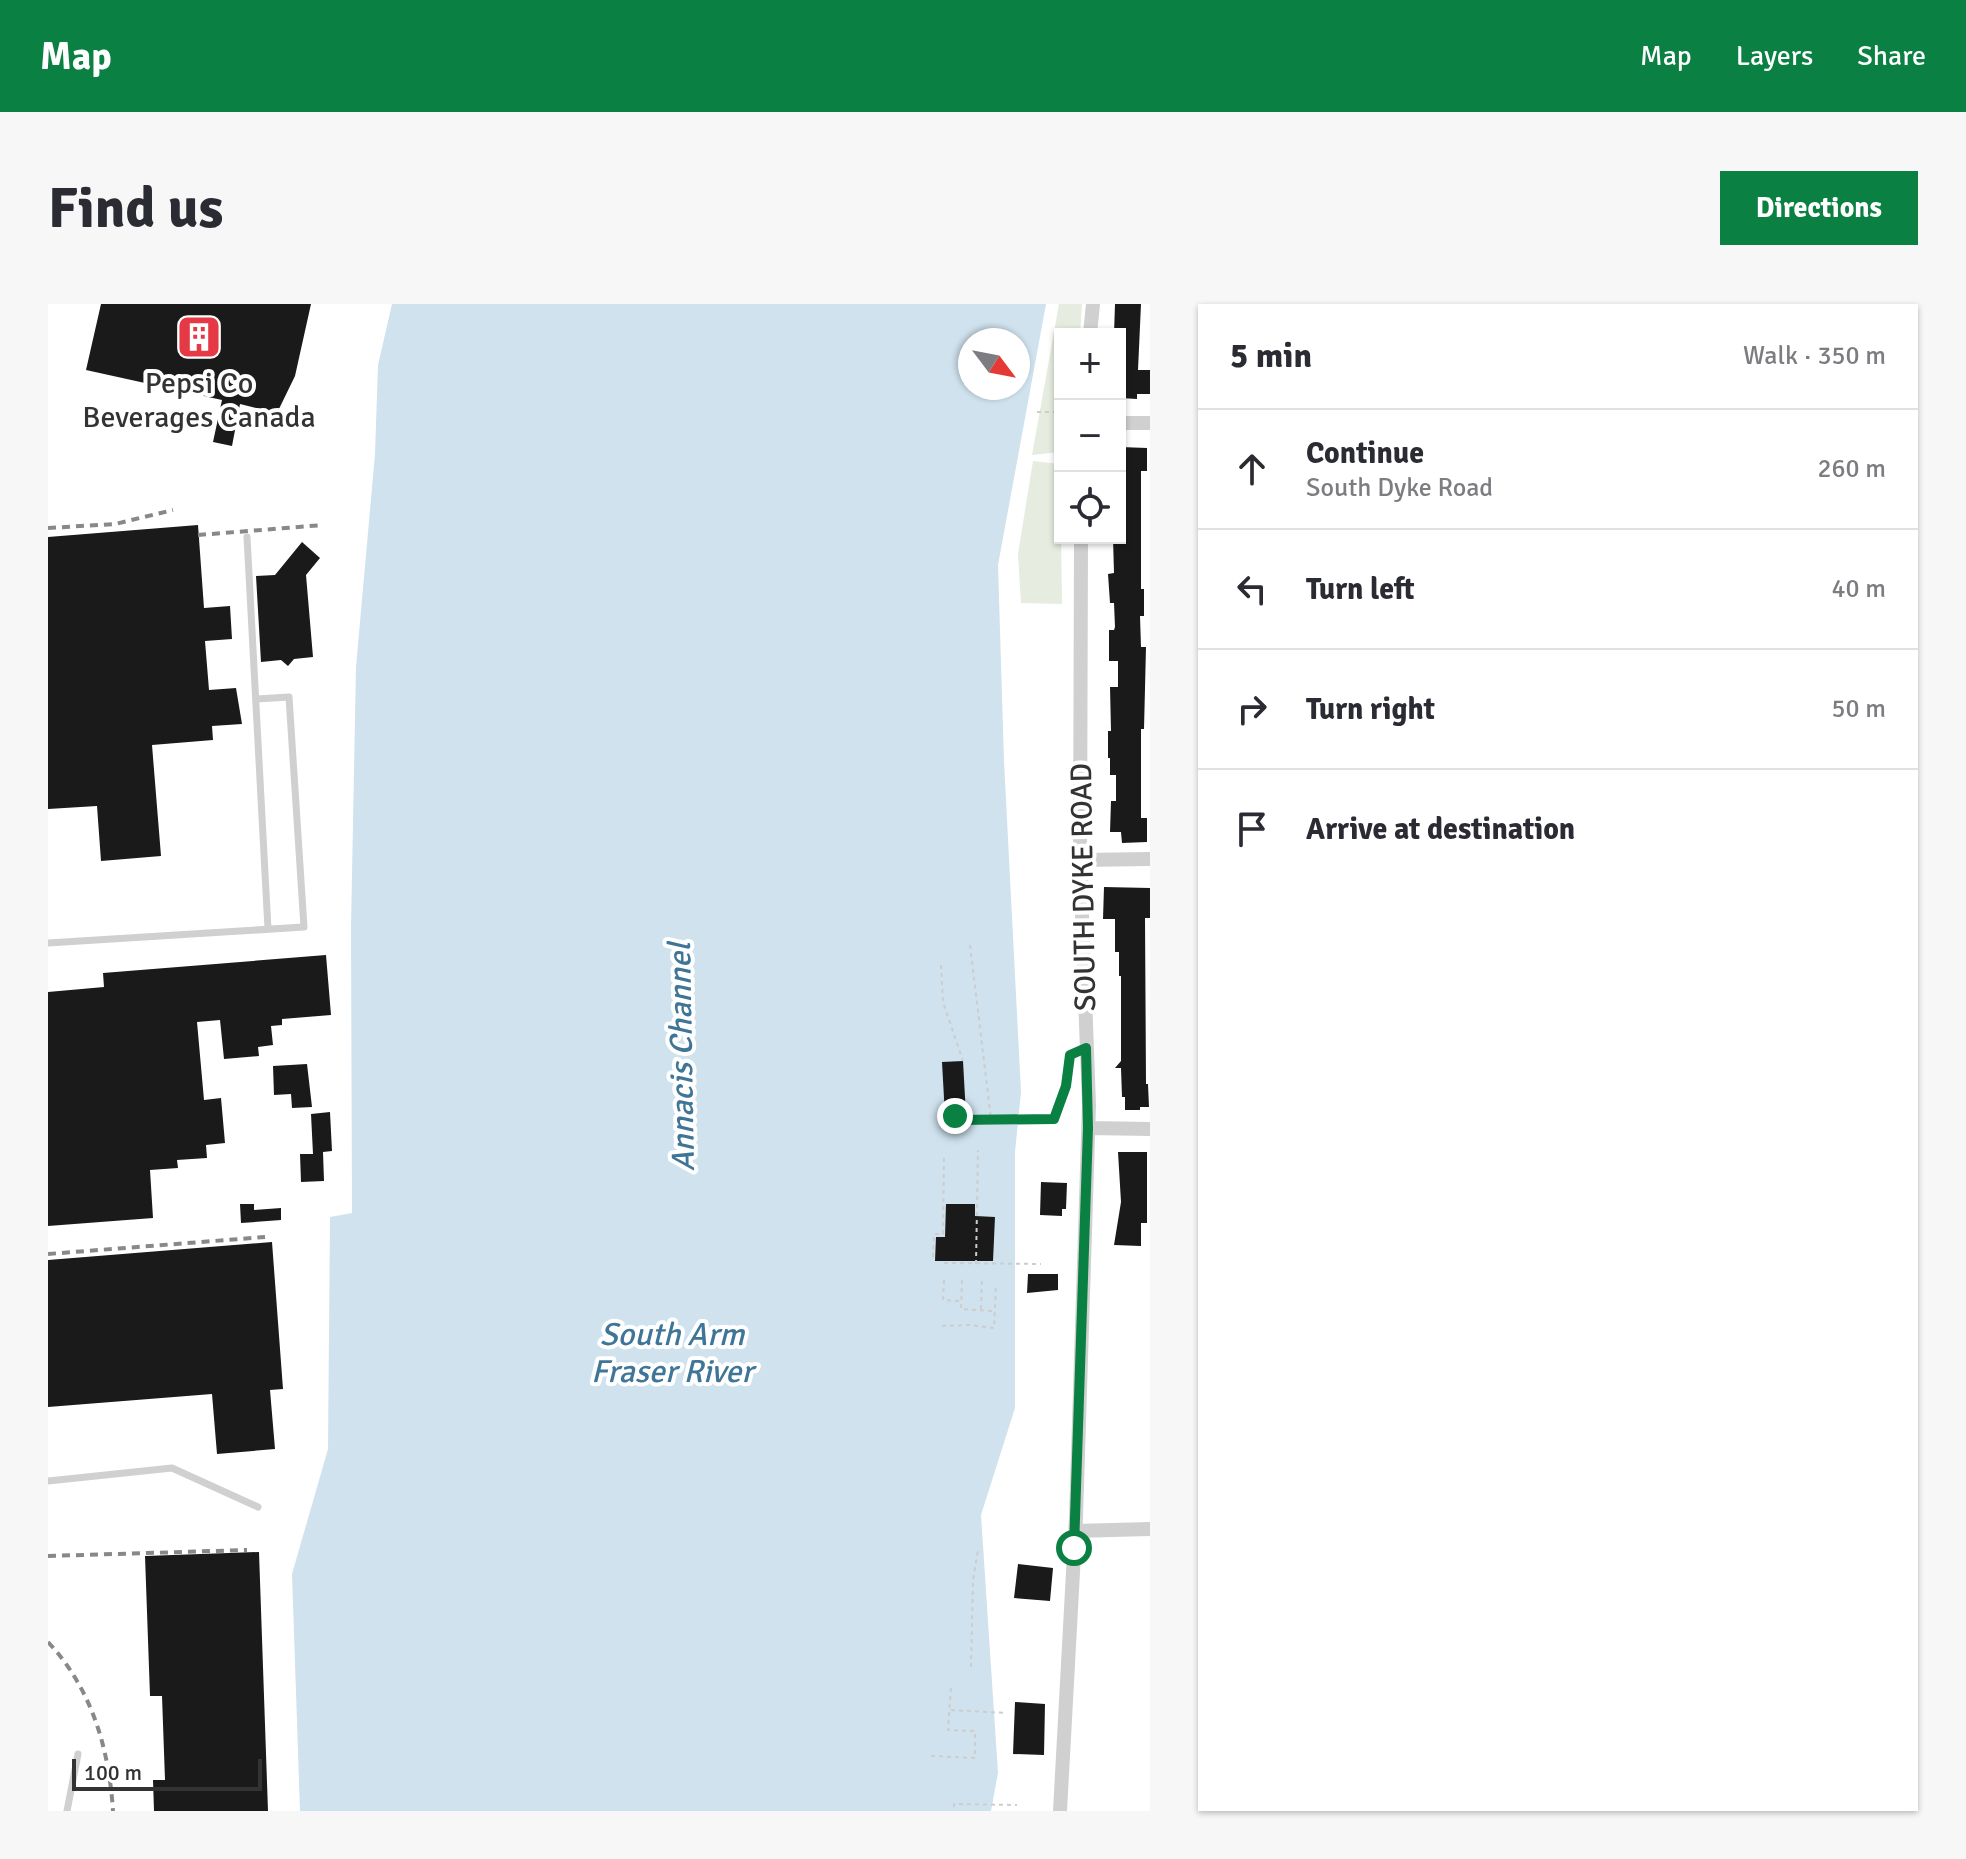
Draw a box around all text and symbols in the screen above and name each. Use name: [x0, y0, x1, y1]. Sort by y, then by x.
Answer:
text: Map: [40, 33, 112, 80]
text: Map: [1640, 39, 1692, 73]
text: Layers: [1736, 39, 1813, 73]
text: Share: [1857, 39, 1926, 73]
button: Directions: [1720, 171, 1918, 245]
text: Find us: [48, 174, 223, 243]
building icon: Pepsi Co Beverages Canada: [175, 313, 223, 361]
north arrow: [958, 328, 1030, 400]
map controls: [1054, 328, 1126, 544]
button: +: [1054, 328, 1126, 400]
text: 5 min: [1230, 335, 1312, 377]
text: Walk · 350 m: [1743, 340, 1886, 372]
place label: Pepsi Co Beverages Canada: [82, 365, 316, 436]
button: −: [1054, 400, 1126, 472]
text: Continue: [1306, 435, 1424, 472]
icon: ahead: [1230, 447, 1274, 491]
text: 260 m: [1817, 453, 1886, 485]
button: locate: [1054, 472, 1126, 544]
text: South Dyke Road: [1306, 472, 1493, 504]
icon: left: [1230, 567, 1274, 611]
text: Turn left: [1306, 571, 1415, 608]
text: 40 m: [1831, 573, 1886, 605]
icon: right: [1230, 687, 1274, 731]
text: Turn right: [1306, 691, 1435, 728]
text: 50 m: [1831, 693, 1886, 725]
street label: SOUTH DYKE ROAD: [1063, 763, 1104, 1011]
icon: arrive: [1230, 807, 1274, 851]
text: Arrive at destination: [1306, 811, 1575, 848]
water label: Annacis Channel: [660, 940, 703, 1172]
route end: [937, 1098, 973, 1134]
water label: South Arm Fraser River: [591, 1315, 757, 1391]
route start: [1056, 1530, 1092, 1566]
scale bar: [72, 1755, 262, 1791]
text: 100 m: [84, 1759, 142, 1786]

